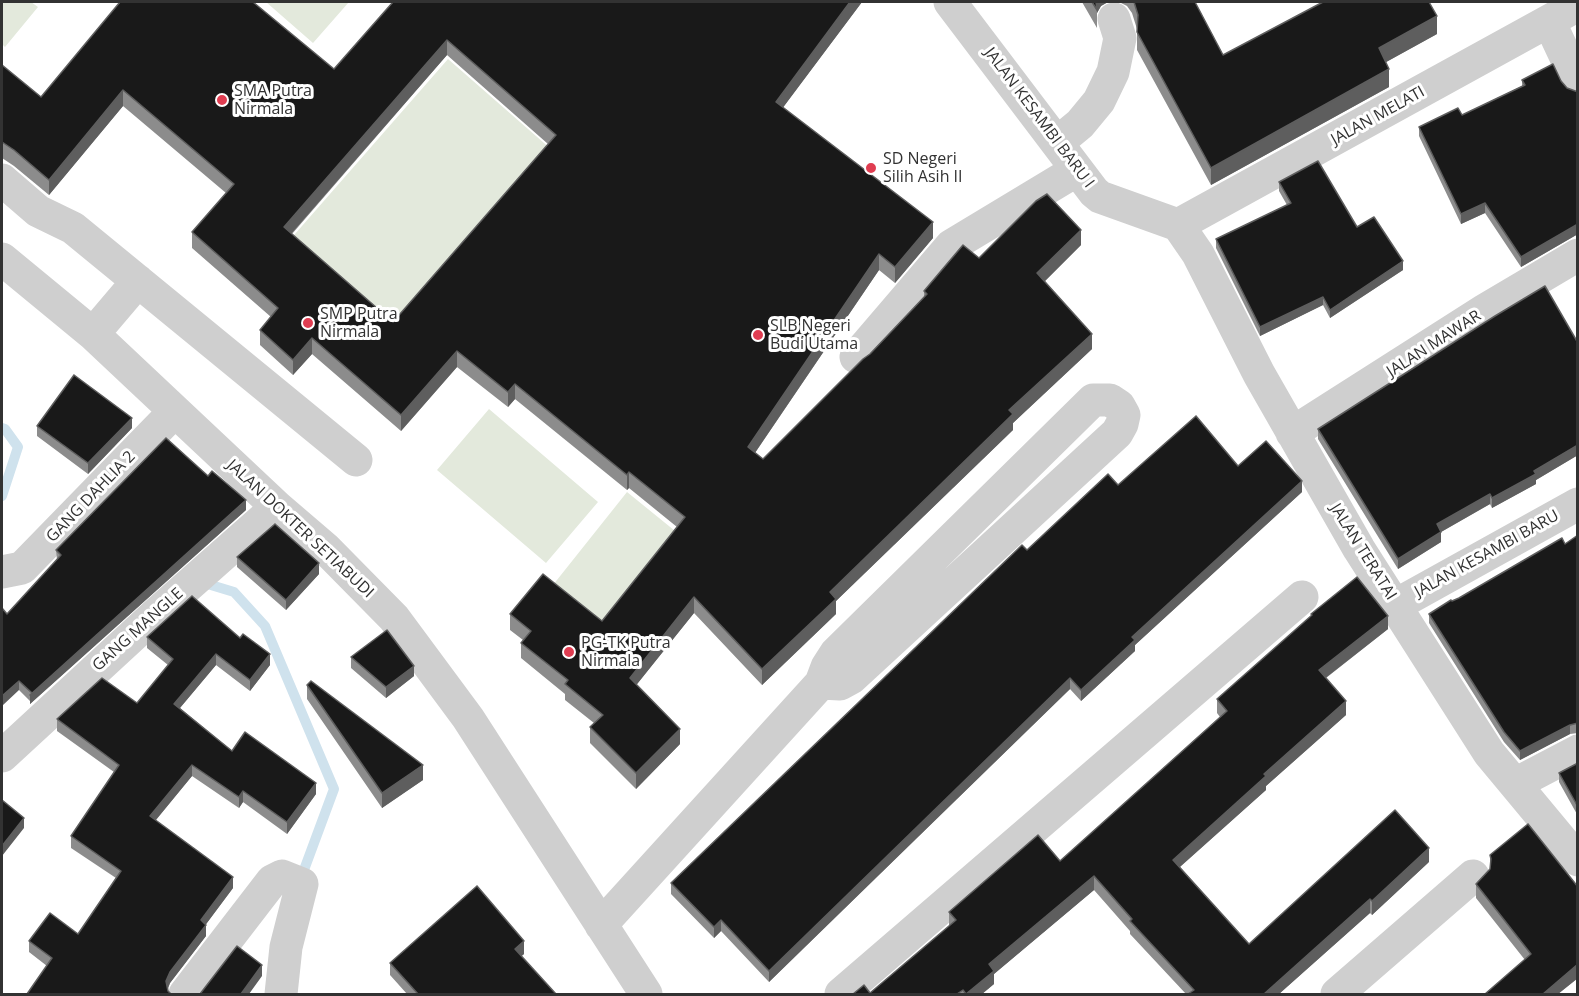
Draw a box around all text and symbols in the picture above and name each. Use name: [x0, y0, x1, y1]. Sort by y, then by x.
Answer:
street label: JALAN KESAMBI BARU I: [980, 44, 1098, 192]
place label: SMA Putra Nirmala: [234, 81, 312, 119]
street label: JALAN MELATI: [1328, 82, 1428, 150]
marker: SMA Putra Nirmala: [215, 93, 229, 107]
place label: SD Negeri Silih Asih II: [883, 149, 963, 187]
marker: SD Negeri Silih Asih II: [864, 161, 878, 175]
place label: SMP Putra Nirmala: [320, 304, 398, 342]
street label: JALAN MAWAR: [1383, 306, 1485, 382]
marker: SMP Putra Nirmala: [301, 316, 315, 330]
place label: SLB Negeri Budi Utama: [770, 316, 858, 354]
marker: SLB Negeri Budi Utama: [751, 328, 765, 342]
street label: GANG DAHLIA 2: [43, 447, 139, 547]
street label: JALAN DOKTER SETIABUDI: [223, 456, 377, 602]
street label: JALAN TERATAI: [1326, 500, 1400, 604]
street label: JALAN KESAMBI BARU: [1411, 506, 1563, 602]
street label: GANG MANGLE: [89, 584, 187, 676]
place label: PG-TK Putra Nirmala: [581, 633, 671, 671]
marker: PG-TK Putra Nirmala: [562, 645, 576, 659]

